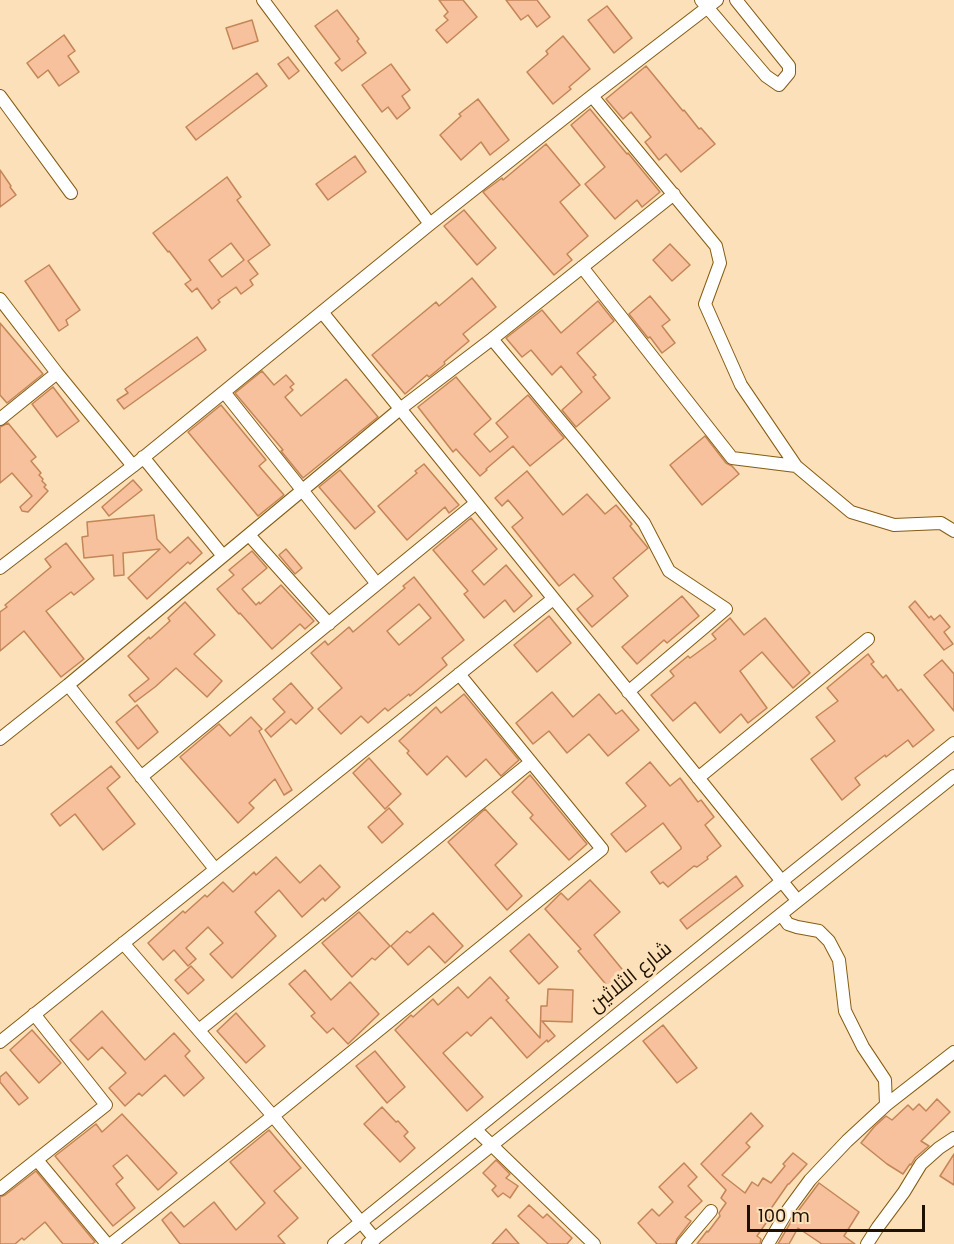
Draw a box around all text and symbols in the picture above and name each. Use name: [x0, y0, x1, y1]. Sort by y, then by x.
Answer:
street label: شارع الثلاثين: [585, 937, 677, 1019]
scale bar: [750, 1193, 928, 1231]
text: 100 m: [758, 1203, 810, 1228]

